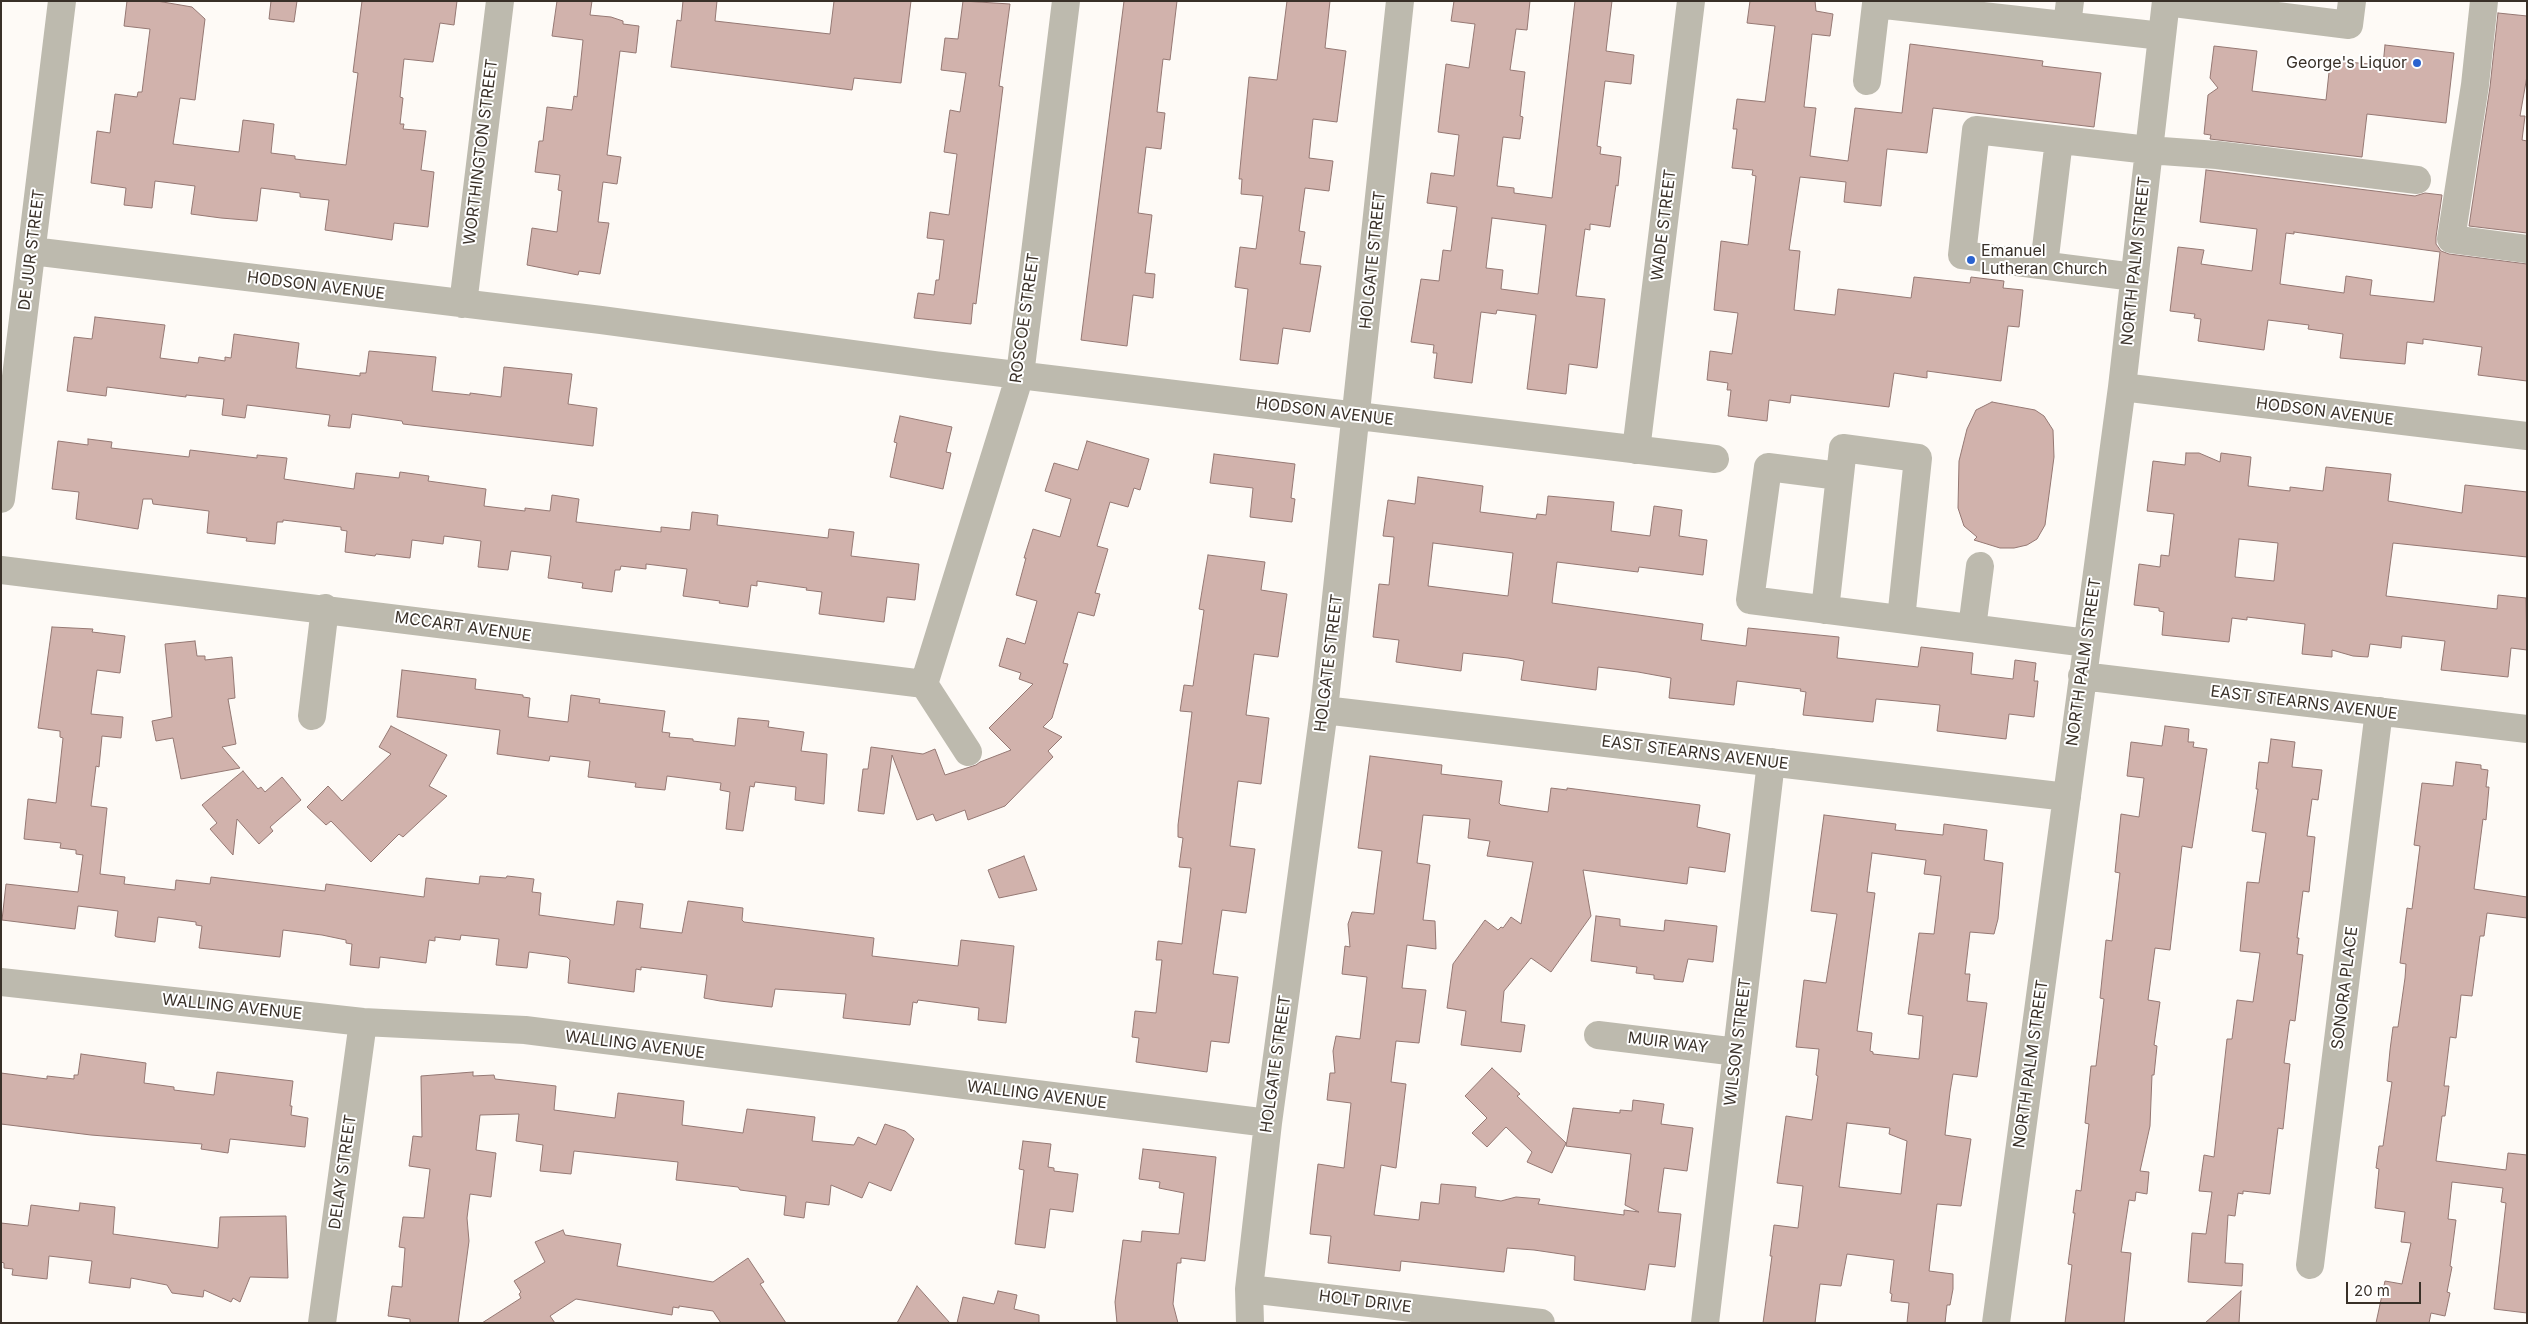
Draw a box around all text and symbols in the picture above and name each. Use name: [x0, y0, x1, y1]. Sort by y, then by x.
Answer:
place label: George's Liquor: [2286, 53, 2407, 73]
marker: George's Liquor: [2411, 57, 2423, 69]
street label: WORTHINGTON STREET: [460, 58, 502, 246]
street label: WADE STREET: [1648, 168, 1680, 282]
street label: NORTH PALM STREET: [2118, 176, 2154, 346]
street label: DE JUR STREET: [15, 188, 49, 312]
street label: HOLGATE STREET: [1356, 190, 1390, 330]
place label: Emanuel Lutheran Church: [1981, 241, 2107, 279]
street label: ROSCOE STREET: [1006, 252, 1044, 384]
marker: Emanuel Lutheran Church: [1965, 254, 1977, 266]
street label: HODSON AVENUE: [246, 268, 386, 304]
street label: HODSON AVENUE: [1255, 394, 1395, 430]
street label: HODSON AVENUE: [2255, 394, 2395, 430]
street label: NORTH PALM STREET: [2063, 577, 2105, 747]
street label: HOLGATE STREET: [1311, 593, 1347, 733]
street label: MCCART AVENUE: [393, 608, 533, 646]
street label: EAST STEARNS AVENUE: [2209, 682, 2399, 724]
street label: EAST STEARNS AVENUE: [1600, 732, 1790, 774]
street label: SONORA PLACE: [2328, 925, 2362, 1051]
street label: WILSON STREET: [1721, 977, 1755, 1107]
street label: NORTH PALM STREET: [2010, 979, 2052, 1149]
street label: WALLING AVENUE: [161, 990, 303, 1024]
street label: HOLGATE STREET: [1257, 994, 1295, 1134]
street label: WALLING AVENUE: [564, 1027, 706, 1063]
street label: MUIR WAY: [1627, 1029, 1709, 1057]
street label: WALLING AVENUE: [966, 1077, 1108, 1113]
street label: DELAY STREET: [325, 1113, 361, 1231]
scale bar: [2348, 1272, 2423, 1304]
text: 20 m: [2354, 1281, 2390, 1300]
street label: HOLT DRIVE: [1318, 1287, 1412, 1317]

